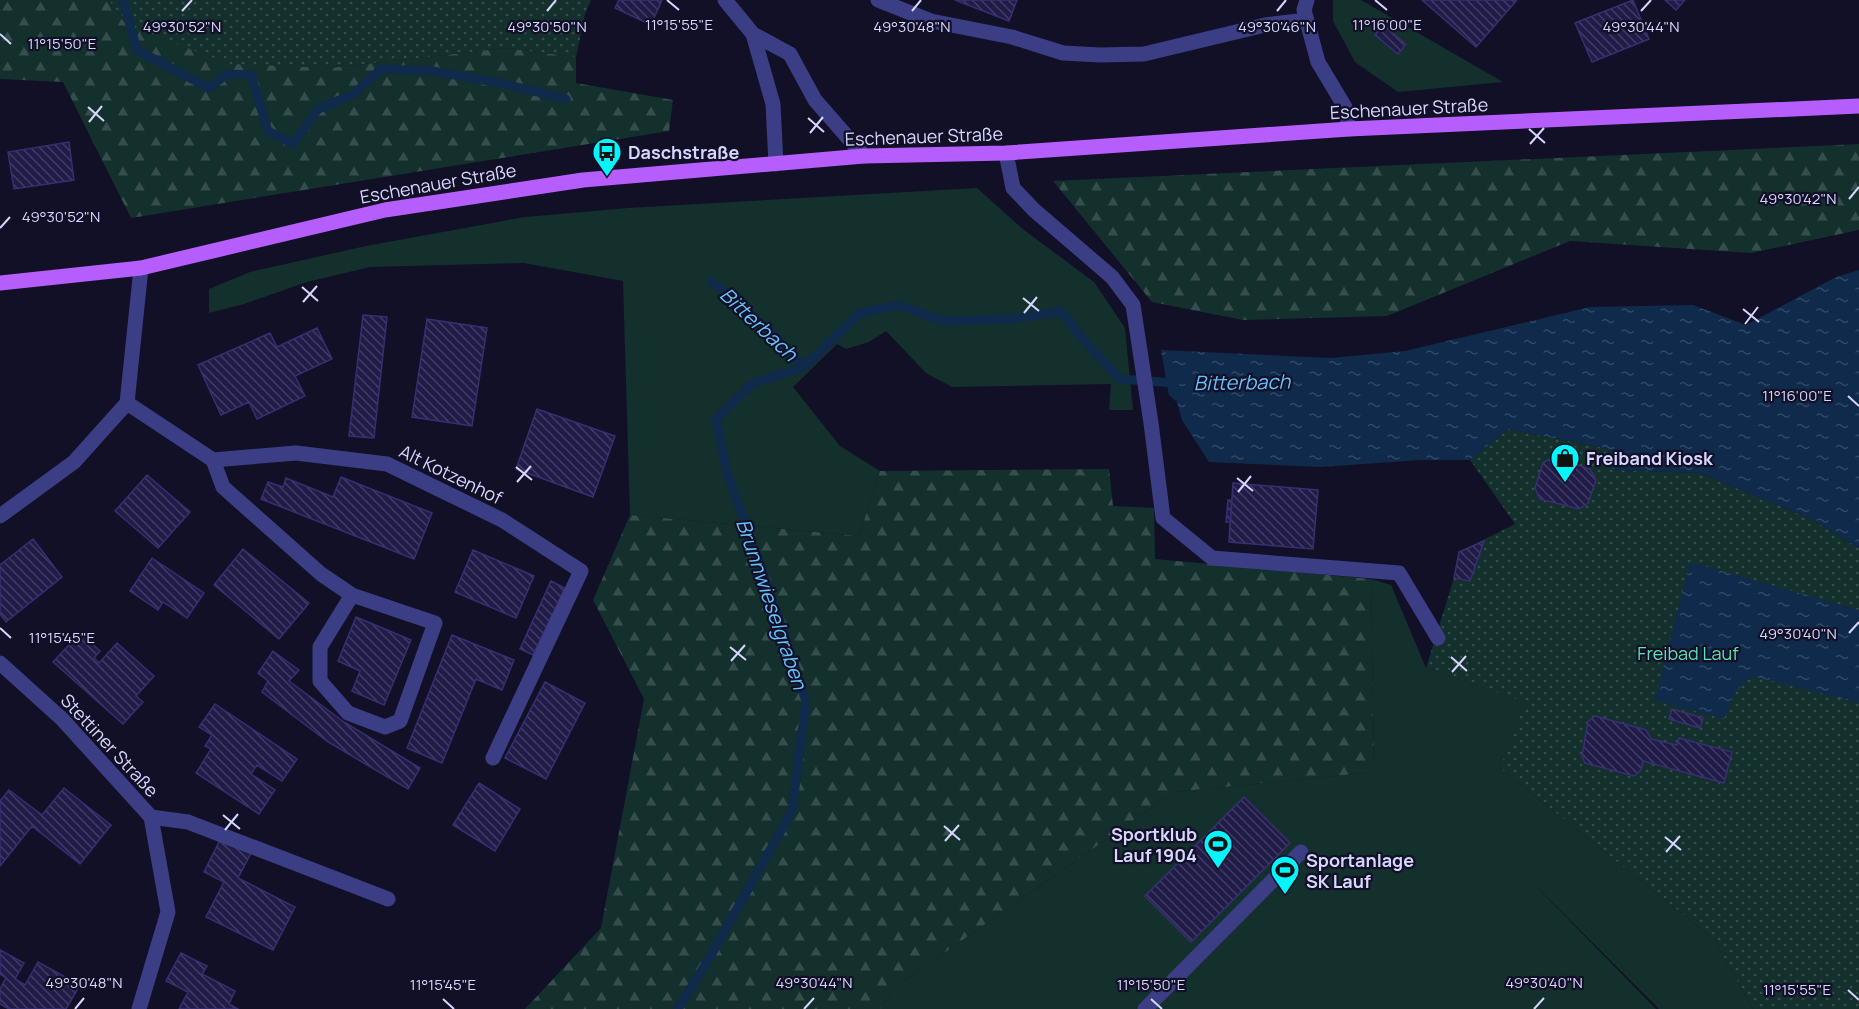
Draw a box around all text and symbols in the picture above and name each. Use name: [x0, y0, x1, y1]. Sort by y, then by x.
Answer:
text: 11°15'55"E: [645, 14, 713, 35]
text: 11°16'00"E: [1352, 14, 1422, 35]
text: 49°30'52"N: [143, 16, 221, 37]
text: 49°30'50"N: [507, 16, 587, 37]
text: 49°30'48"N: [873, 16, 951, 37]
text: 49°30'46"N: [1238, 16, 1316, 37]
text: 49°30'44"N: [1602, 16, 1680, 37]
text: 11°15'50"E: [28, 33, 96, 54]
street label: Eschenauer Straße: [1329, 92, 1489, 124]
street label: Eschenauer Straße: [844, 121, 1004, 151]
bus stop icon: Daschstraße: [591, 136, 623, 178]
place label: Daschstraße: [628, 140, 740, 164]
street label: Eschenauer Straße: [358, 157, 518, 209]
text: 49°30'42"N: [1759, 188, 1837, 209]
text: 49°30'52"N: [22, 206, 100, 227]
water label: Bitterbach: [714, 281, 804, 368]
water label: Bitterbach: [1193, 368, 1292, 396]
text: 11°16'00"E: [1762, 385, 1832, 406]
street label: Alt Kotzenhof: [396, 439, 507, 510]
shop icon: Freiband Kiosk: [1549, 442, 1581, 484]
place label: Freiband Kiosk: [1586, 446, 1714, 470]
water label: Brunnwieselgraben: [730, 515, 814, 694]
text: 49°30'40"N: [1759, 623, 1837, 644]
text: 11°15'45"E: [29, 627, 95, 648]
park label: Freibad Lauf: [1637, 641, 1739, 665]
street label: Stettiner Straße: [56, 688, 164, 802]
place label: Sportklub Lauf 1904: [1111, 822, 1197, 867]
sports icon: Sportklub Lauf 1904: [1202, 828, 1234, 870]
place label: Sportanlage SK Lauf: [1306, 848, 1414, 893]
sports icon: Sportanlage SK Lauf: [1269, 854, 1301, 896]
text: 49°30'48"N: [45, 972, 123, 993]
text: 49°30'44"N: [775, 972, 853, 993]
text: 49°30'40"N: [1505, 972, 1583, 993]
text: 11°15'45"E: [410, 974, 476, 995]
text: 11°15'50"E: [1117, 974, 1185, 995]
text: 11°15'55"E: [1763, 979, 1831, 1000]

